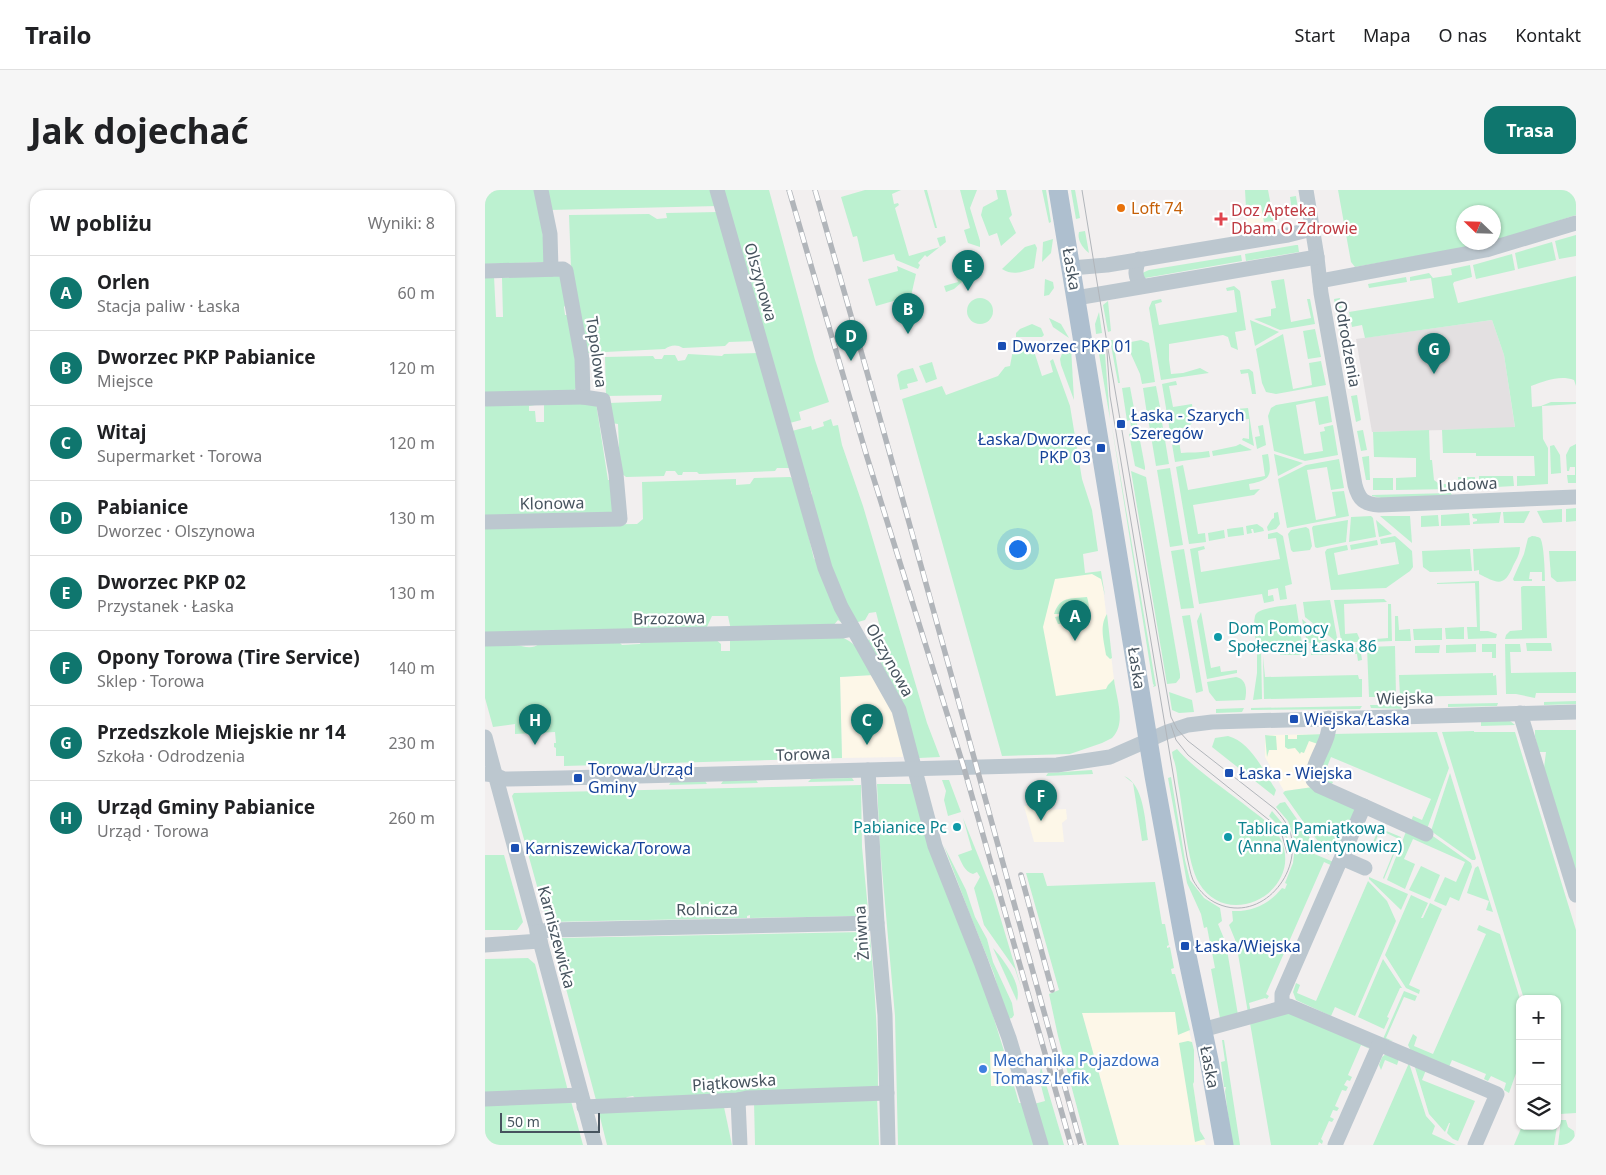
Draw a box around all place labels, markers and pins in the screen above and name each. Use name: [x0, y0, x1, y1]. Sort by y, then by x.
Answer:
place label: Loft 74: [1131, 197, 1183, 219]
place label: Doz Apteka Dbam O Zdrowie: [1231, 199, 1358, 239]
marker: Loft 74: [1115, 202, 1127, 214]
marker: Doz Apteka Dbam O Zdrowie: [1215, 213, 1227, 225]
pin: E: [952, 250, 984, 291]
pin: B: [892, 293, 924, 334]
pin: D: [835, 320, 867, 361]
pin: G: [1418, 333, 1450, 374]
place label: Dworzec PKP 01: [1012, 335, 1133, 357]
marker: Dworzec PKP 01: [996, 340, 1008, 352]
place label: Łaska - Szarych Szeregów: [1131, 404, 1245, 444]
marker: Łaska - Szarych Szeregów: [1115, 418, 1127, 430]
place label: Łaska/Dworzec PKP 03: [978, 428, 1091, 468]
marker: Łaska/Dworzec PKP 03: [1095, 442, 1107, 454]
pin: A: [1059, 600, 1091, 641]
place label: Dom Pomocy Społecznej Łaska 86: [1228, 617, 1377, 657]
marker: Dom Pomocy Społecznej Łaska 86: [1212, 631, 1224, 643]
pin: H: [519, 704, 551, 745]
pin: C: [851, 704, 883, 745]
place label: Wiejska/Łaska: [1304, 708, 1410, 730]
marker: Wiejska/Łaska: [1288, 713, 1300, 725]
place label: Torowa/Urząd Gminy: [588, 758, 693, 798]
place label: Łaska - Wiejska: [1239, 762, 1352, 784]
marker: Łaska - Wiejska: [1223, 767, 1235, 779]
marker: Torowa/Urząd Gminy: [572, 772, 584, 784]
pin: F: [1025, 780, 1057, 821]
place label: Pabianice Pc: [853, 816, 947, 838]
place label: Tablica Pamiątkowa (Anna Walentynowicz): [1238, 817, 1403, 857]
marker: Pabianice Pc: [951, 821, 963, 833]
marker: Tablica Pamiątkowa (Anna Walentynowicz): [1222, 831, 1234, 843]
place label: Karniszewicka/Torowa: [525, 837, 691, 859]
marker: Karniszewicka/Torowa: [509, 842, 521, 854]
place label: Łaska/Wiejska: [1195, 935, 1301, 957]
marker: Łaska/Wiejska: [1179, 940, 1191, 952]
place label: Mechanika Pojazdowa Tomasz Lefik: [993, 1049, 1160, 1089]
marker: Mechanika Pojazdowa Tomasz Lefik: [977, 1063, 989, 1075]

